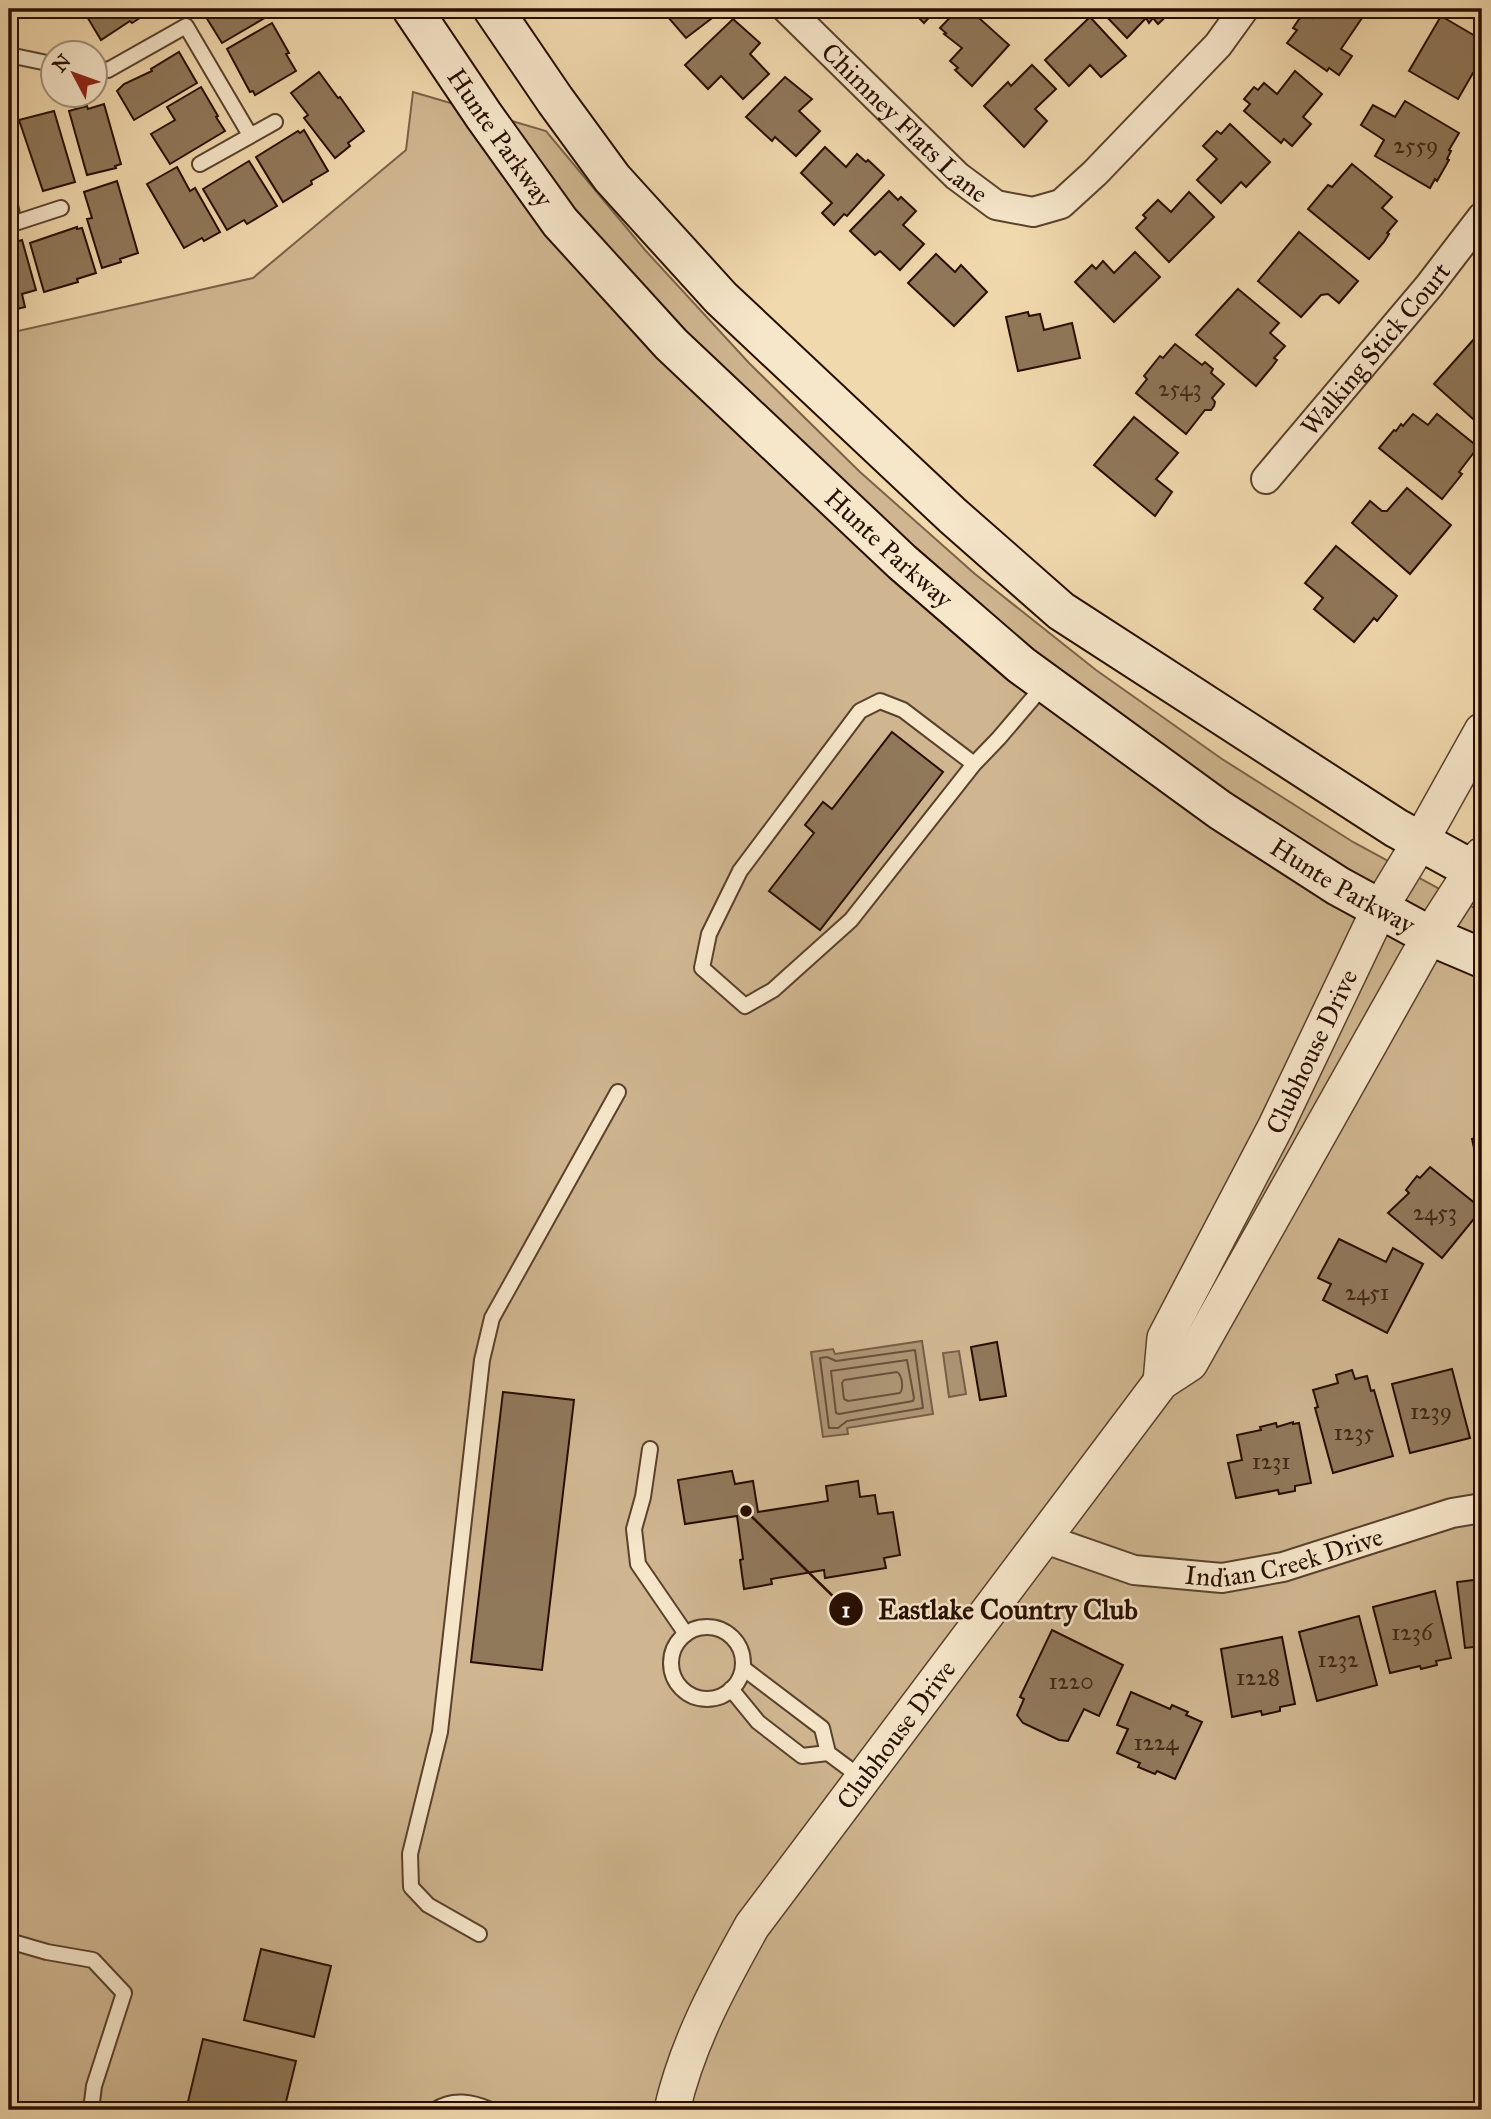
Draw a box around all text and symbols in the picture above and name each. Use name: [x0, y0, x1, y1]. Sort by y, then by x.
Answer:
street label: Chimney Flats Lane: [815, 36, 995, 210]
north arrow: [38, 38, 108, 108]
text: N: [48, 50, 76, 77]
street label: Hunte Parkway: [440, 62, 561, 214]
house number: 2559: [1394, 131, 1438, 159]
street label: Walking Stick Court: [1294, 256, 1457, 442]
house number: 2543: [1158, 374, 1202, 402]
street label: Hunte Parkway: [818, 482, 960, 615]
street label: Hunte Parkway: [1264, 831, 1421, 941]
street label: Clubhouse Drive: [1259, 964, 1364, 1139]
house number: 2453: [1413, 1198, 1457, 1226]
house number: 2451: [1345, 1278, 1389, 1306]
house number: 1239: [1410, 1397, 1452, 1425]
house number: 1235: [1334, 1418, 1374, 1446]
house number: 1231: [1252, 1447, 1290, 1475]
street label: Indian Creek Drive: [1184, 1520, 1387, 1594]
callout: Eastlake Country Club: [829, 1585, 1152, 1634]
text: Eastlake Country Club: [878, 1592, 1138, 1627]
text: 1: [842, 1597, 850, 1623]
house number: 1236: [1391, 1618, 1434, 1646]
house number: 1232: [1318, 1645, 1359, 1673]
street label: Clubhouse Drive: [830, 1653, 963, 1815]
house number: 1228: [1236, 1663, 1280, 1691]
house number: 1220: [1048, 1667, 1094, 1695]
house number: 1224: [1134, 1728, 1179, 1756]

